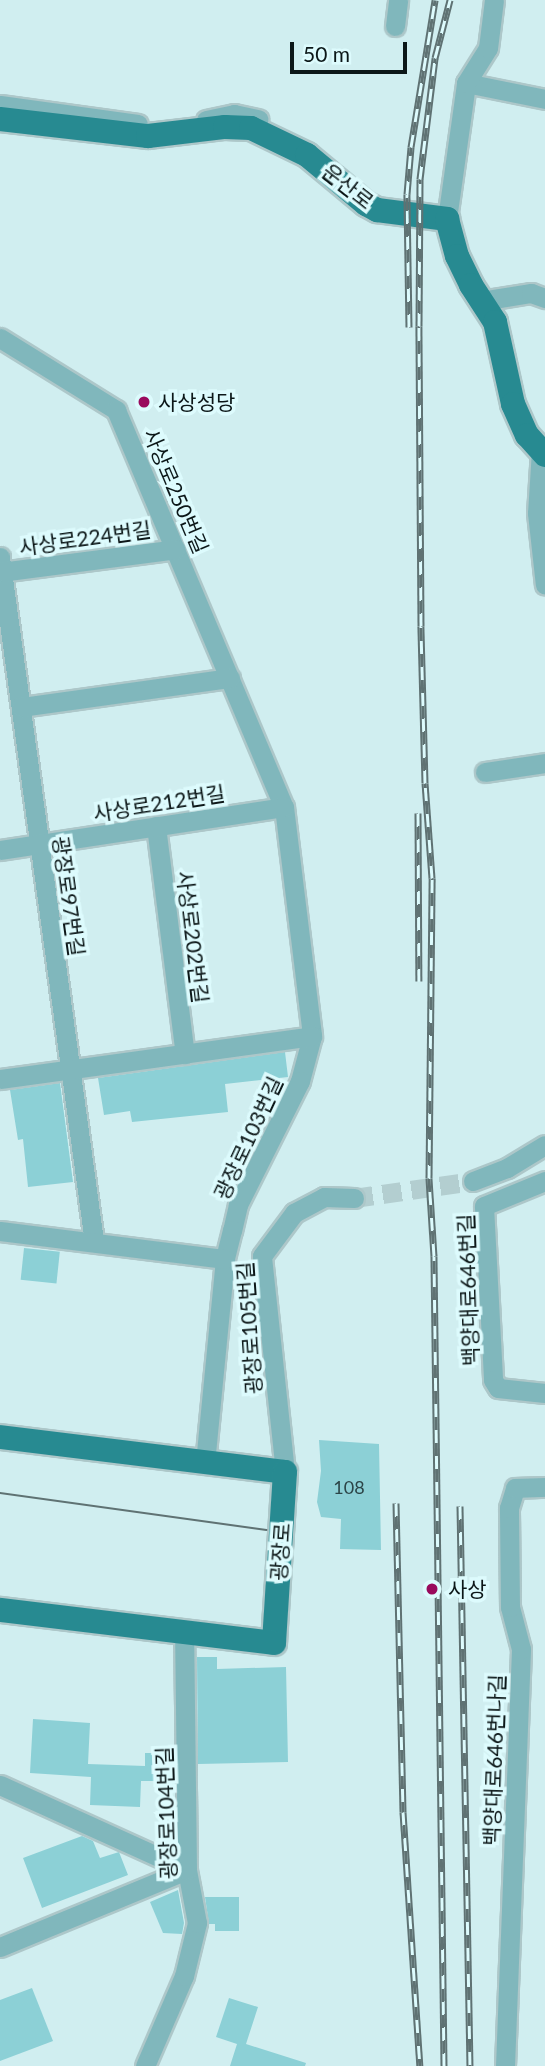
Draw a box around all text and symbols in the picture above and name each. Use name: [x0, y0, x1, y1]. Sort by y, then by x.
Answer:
scale bar: [293, 28, 410, 72]
text: 50 m: [303, 41, 350, 66]
street label: 운산로: [317, 158, 379, 214]
place label: 사상성당: [158, 389, 235, 415]
marker: 사상성당: [136, 394, 152, 410]
street label: 사상로250번길: [138, 425, 214, 557]
street label: 사상로224번길: [17, 516, 153, 560]
street label: 사상로212번길: [91, 780, 227, 826]
street label: 광장로97번길: [48, 834, 90, 958]
street label: 사상로202번길: [172, 869, 214, 1005]
street label: 광장로103번길: [208, 1072, 288, 1204]
street label: 백양대로646번길: [453, 1213, 483, 1367]
street label: 광장로105번길: [232, 1261, 266, 1395]
house number: 108: [333, 1476, 365, 1498]
street label: 광장로: [265, 1522, 295, 1582]
place label: 사상: [448, 1576, 487, 1602]
marker: 사상: [422, 1579, 442, 1599]
street label: 백양대로646번나길: [478, 1674, 510, 1846]
street label: 광장로104번길: [151, 1746, 181, 1880]

